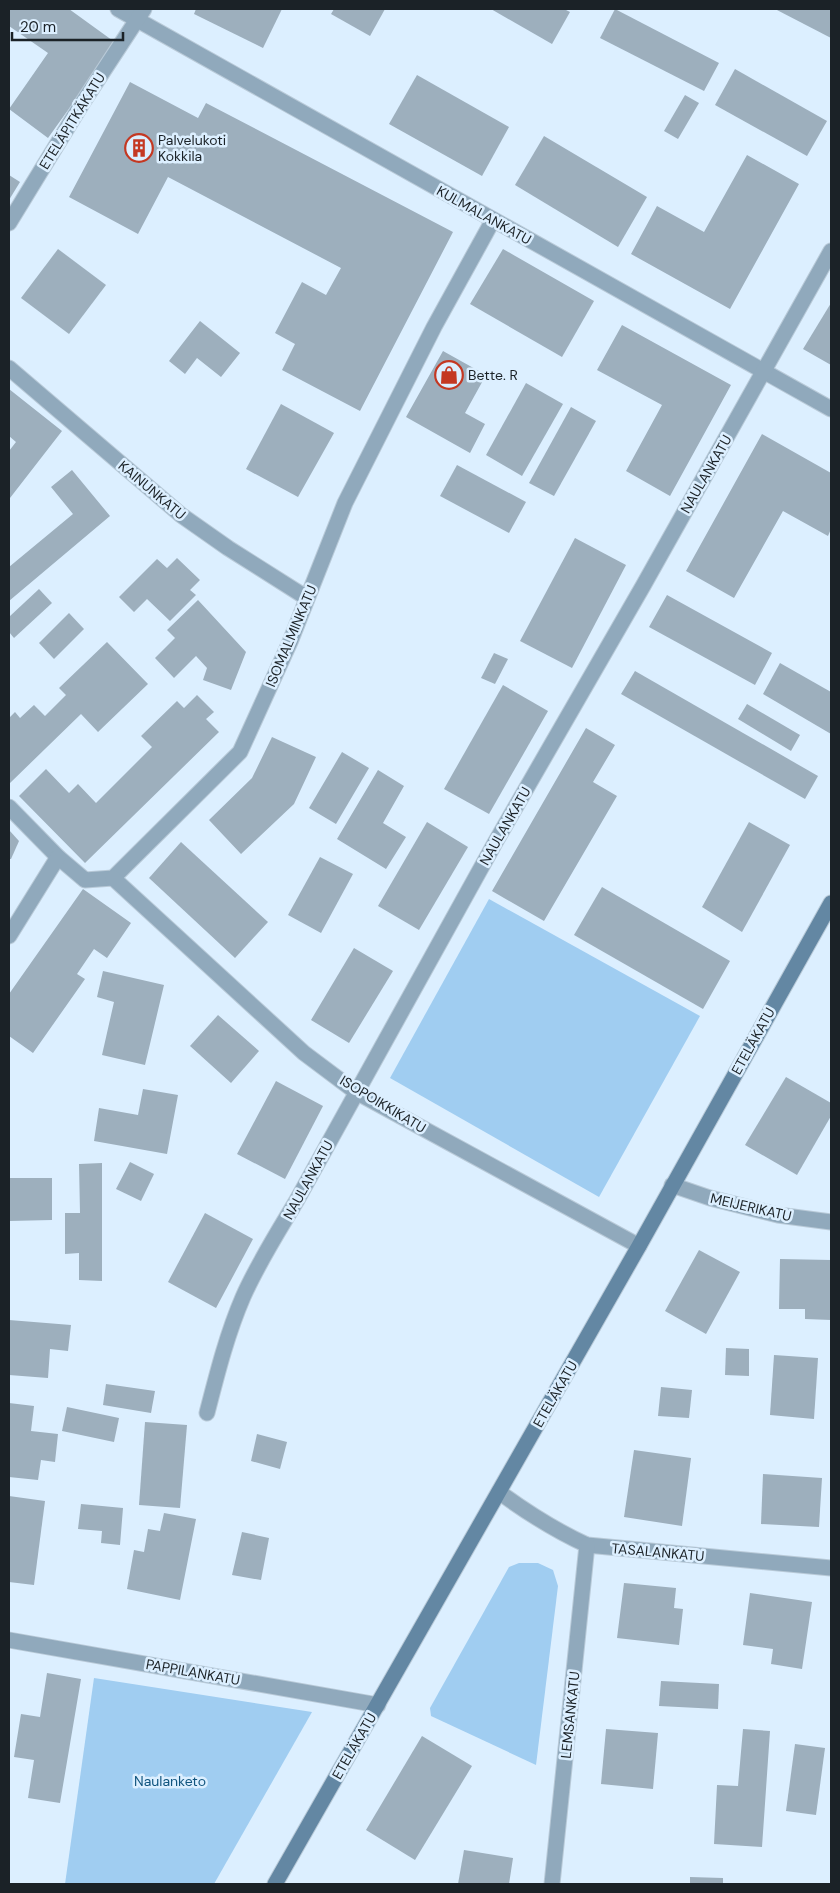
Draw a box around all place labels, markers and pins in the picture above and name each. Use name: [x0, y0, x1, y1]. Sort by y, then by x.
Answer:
place label: Palvelukoti Kokkila: [158, 131, 226, 165]
building icon: Palvelukoti Kokkila: [124, 133, 154, 163]
shop icon: Bette. R: [434, 360, 464, 390]
place label: Bette. R: [468, 366, 518, 384]

